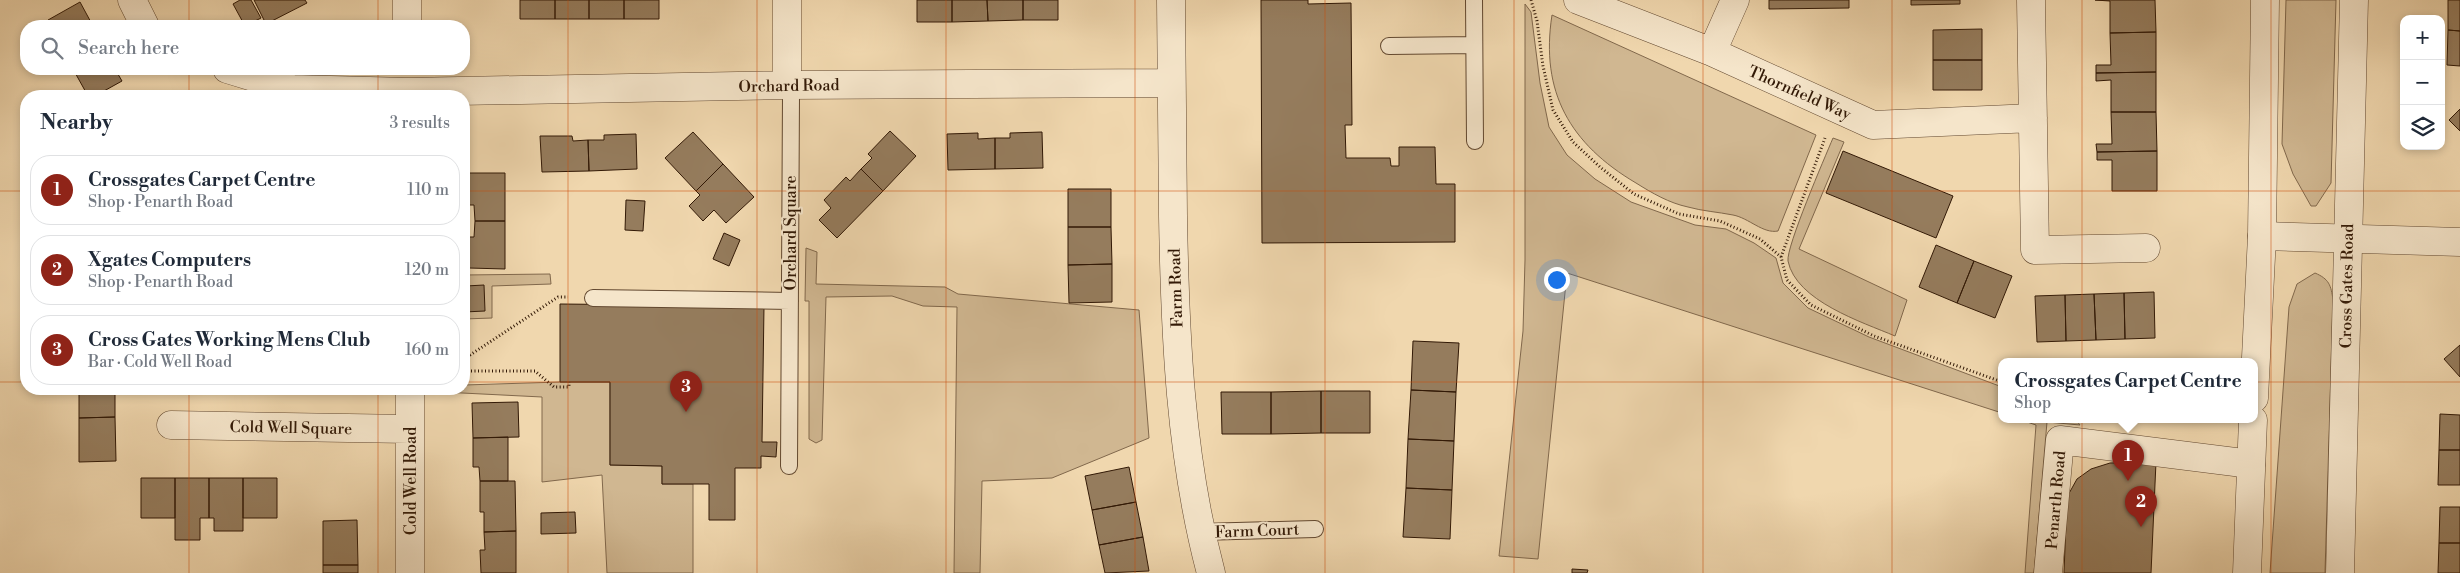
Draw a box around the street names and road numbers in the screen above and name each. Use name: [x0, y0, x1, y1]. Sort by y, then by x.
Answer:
street label: Thornfield Way: [1745, 61, 1854, 125]
street label: Orchard Road: [738, 75, 840, 97]
street label: Orchard Square: [781, 175, 801, 291]
street label: Cross Gates Road: [2336, 223, 2358, 349]
street label: Farm Road: [1165, 248, 1187, 328]
street label: Cold Well Square: [230, 417, 352, 439]
street label: Cold Well Road: [401, 427, 421, 535]
street label: Penarth Road: [2042, 450, 2070, 550]
street label: Farm Court: [1215, 520, 1300, 542]

